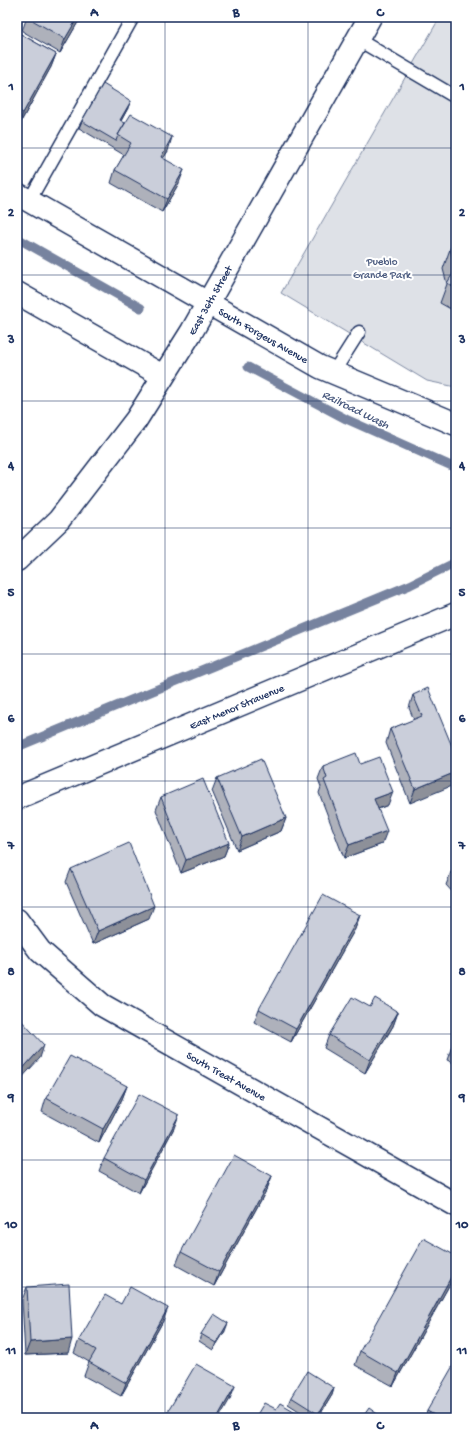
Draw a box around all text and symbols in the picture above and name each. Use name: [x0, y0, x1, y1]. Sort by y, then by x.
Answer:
text: A: [89, 6, 99, 21]
text: B: [232, 6, 241, 21]
text: C: [375, 6, 385, 21]
text: 1: [7, 80, 14, 95]
text: 1: [458, 80, 465, 95]
text: 2: [8, 206, 15, 221]
text: 2: [459, 206, 466, 221]
park label: Pueblo Grande Park: [353, 257, 412, 282]
street label: East 36th Street: [187, 263, 236, 338]
street label: South Forgeus Avenue: [216, 306, 310, 367]
text: 3: [7, 333, 15, 348]
text: 3: [458, 333, 466, 348]
water label: Railroad Wash: [319, 389, 391, 433]
text: 4: [7, 459, 15, 474]
text: 4: [458, 459, 466, 474]
text: 5: [8, 586, 15, 601]
text: 5: [459, 586, 466, 601]
street label: East Menor Stravenue: [188, 683, 287, 733]
text: 6: [8, 712, 15, 727]
text: 6: [459, 712, 466, 727]
text: 7: [7, 839, 16, 854]
text: 7: [458, 839, 467, 854]
text: 8: [7, 965, 15, 980]
text: 8: [458, 965, 466, 980]
street label: South Treat Avenue: [184, 1050, 268, 1104]
text: 9: [7, 1091, 15, 1106]
text: 9: [458, 1091, 466, 1106]
text: 10: [4, 1218, 18, 1233]
text: 10: [455, 1218, 469, 1233]
text: 11: [5, 1344, 16, 1359]
text: 11: [456, 1344, 467, 1359]
text: A: [89, 1419, 99, 1434]
text: B: [232, 1419, 241, 1434]
text: C: [375, 1419, 385, 1434]

